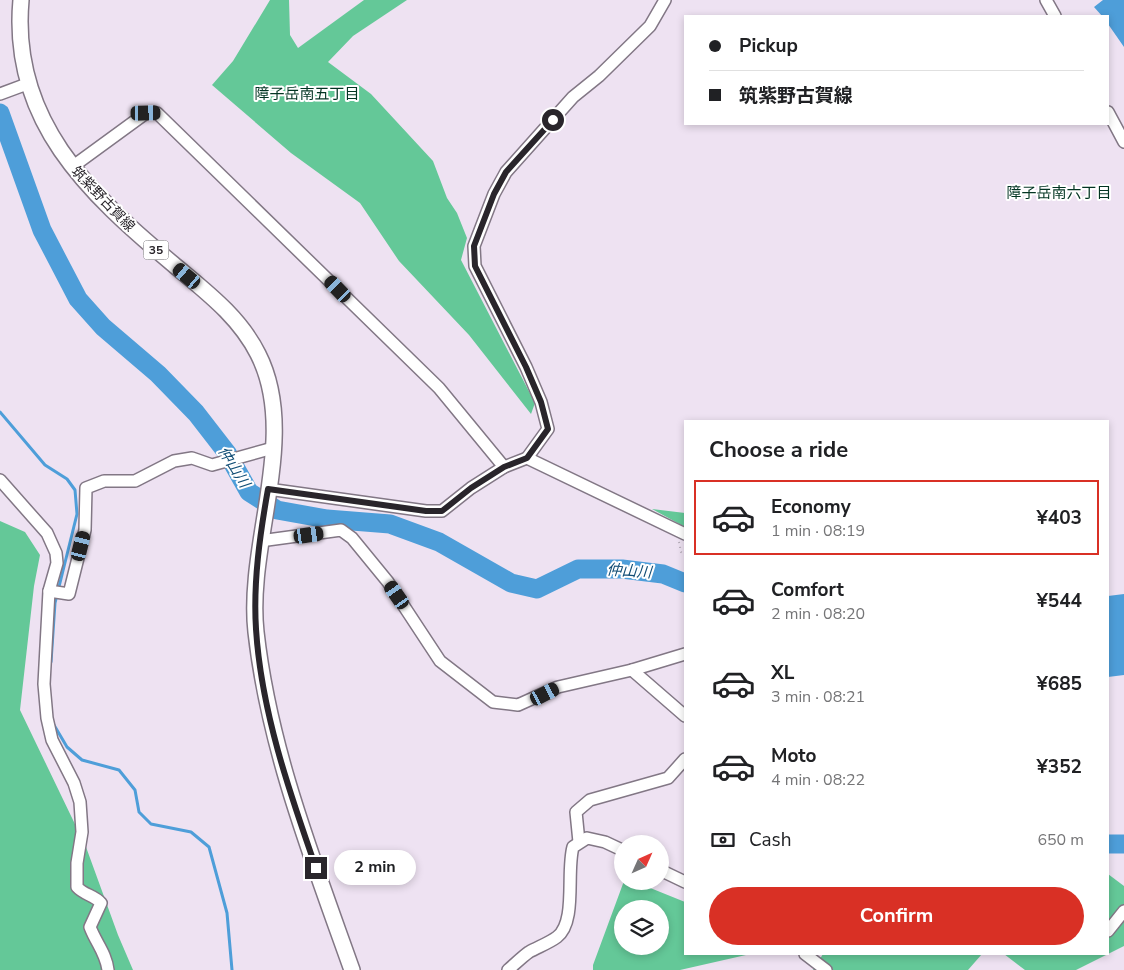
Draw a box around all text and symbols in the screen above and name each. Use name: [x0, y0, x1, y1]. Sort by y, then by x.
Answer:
text: Pickup: [739, 33, 798, 59]
text: 筑紫野古賀線: [739, 83, 853, 109]
district label: 障子岳南五丁目: [254, 84, 360, 104]
car: [130, 105, 161, 121]
route start: [542, 109, 564, 131]
street label: 筑紫野古賀線: [67, 162, 139, 236]
district label: 障子岳南六丁目: [1006, 183, 1112, 203]
road number: 35: [144, 240, 168, 260]
car: [170, 261, 203, 291]
car: [322, 273, 353, 305]
text: Choose a ride: [709, 435, 848, 465]
water label: 仲山川: [214, 443, 255, 493]
text: Economy: [771, 494, 851, 520]
icon: car: [711, 495, 756, 540]
text: ¥403: [1036, 505, 1082, 531]
text: 1 min · 08:19: [771, 520, 865, 542]
car: [293, 525, 324, 545]
car: [70, 530, 91, 562]
water label: 仲山川: [606, 559, 654, 583]
text: Comfort: [771, 577, 844, 603]
car: [382, 578, 411, 612]
icon: car: [711, 578, 756, 623]
text: ¥544: [1036, 588, 1082, 614]
text: 2 min · 08:20: [771, 603, 865, 625]
text: XL: [771, 660, 794, 686]
icon: car: [711, 661, 756, 706]
text: ¥685: [1036, 671, 1082, 697]
car: [528, 681, 561, 707]
text: 3 min · 08:21: [771, 686, 865, 708]
text: Moto: [771, 743, 817, 769]
icon: car: [711, 744, 756, 789]
text: ¥352: [1036, 754, 1082, 780]
text: 4 min · 08:22: [771, 769, 865, 791]
icon: cash: [709, 826, 737, 854]
text: Cash: [749, 827, 791, 853]
text: 650 m: [1037, 829, 1084, 851]
north arrow: [614, 835, 669, 890]
map controls: [614, 835, 669, 955]
callout: 2 min: [334, 850, 416, 886]
text: 2 min: [354, 856, 396, 878]
route end: [305, 857, 327, 879]
button: Confirm: [709, 887, 1084, 945]
button: layers: [614, 900, 669, 955]

